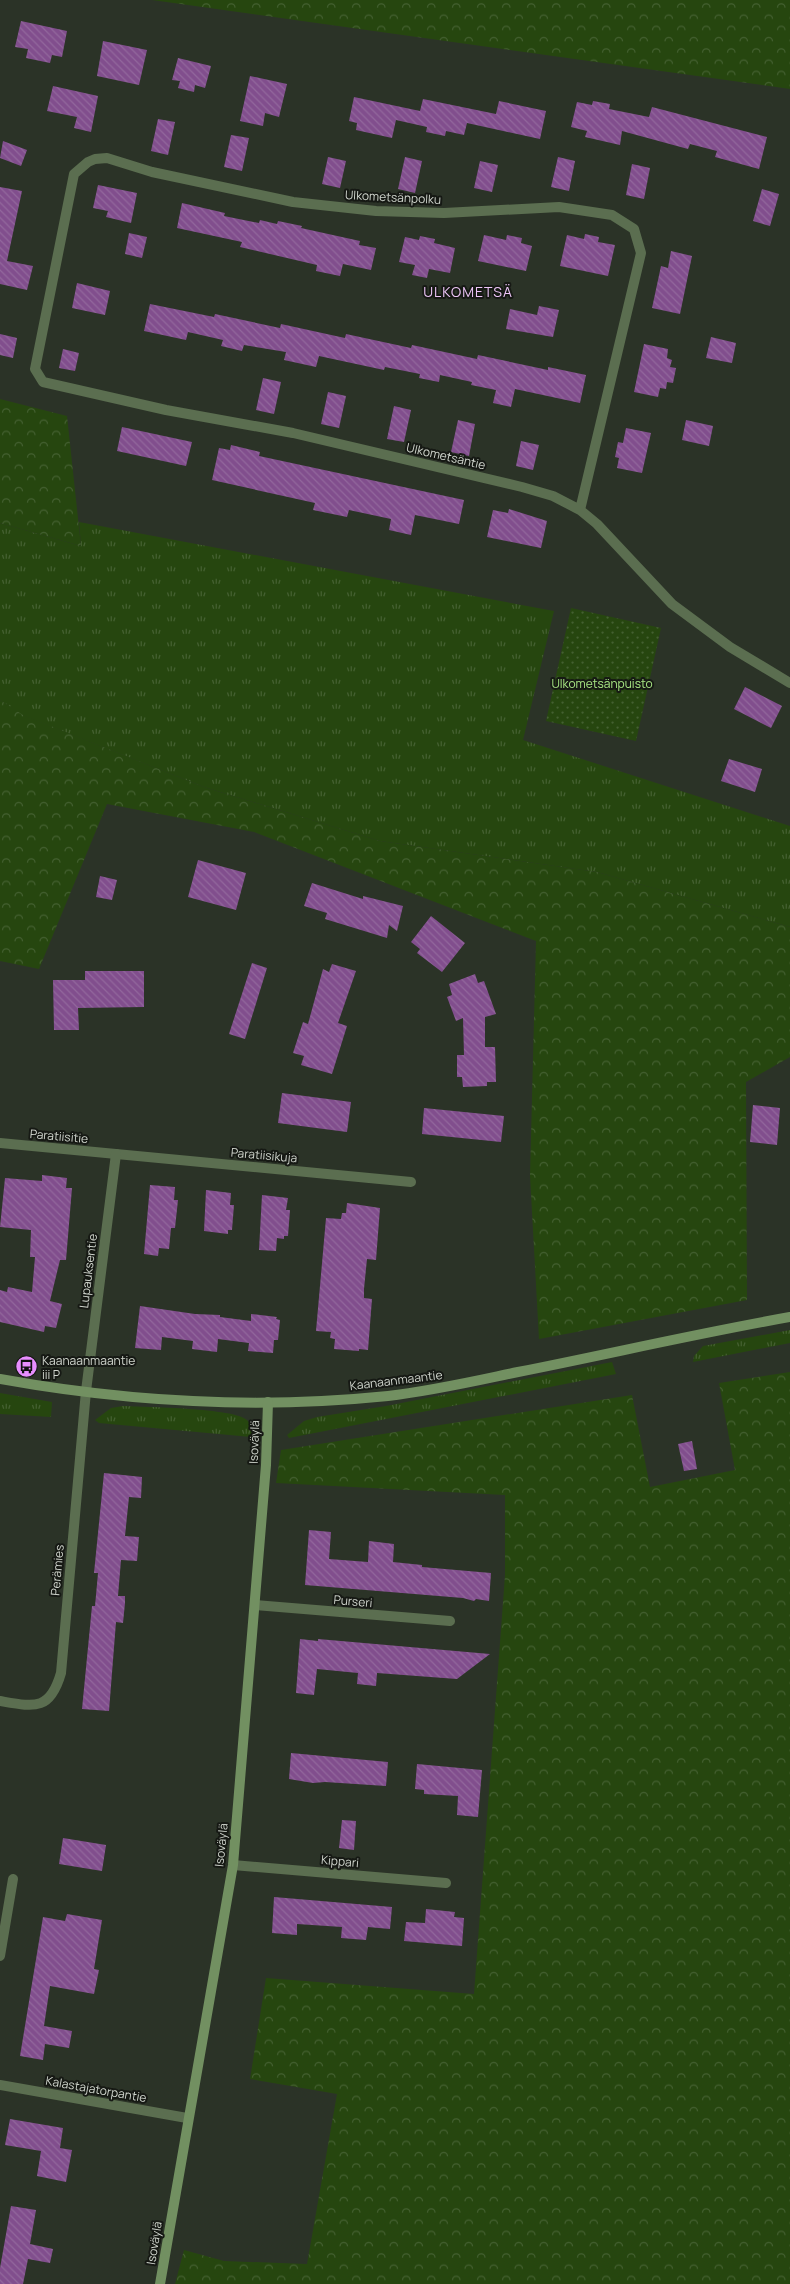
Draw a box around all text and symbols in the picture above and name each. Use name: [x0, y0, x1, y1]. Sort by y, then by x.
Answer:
street label: Ulkometsänpolku: [344, 186, 442, 208]
district label: ULKOMETSÄ: [423, 282, 513, 301]
street label: Ulkometsäntie: [405, 439, 487, 473]
park label: Ulkometsänpuisto: [551, 675, 653, 692]
street label: Paratiisitie: [29, 1125, 89, 1147]
street label: Paratiisikuja: [230, 1144, 298, 1166]
street label: Lupauksentie: [75, 1233, 101, 1309]
place label: Kaanaanmaantie iii P: [42, 1352, 135, 1383]
bus stop icon: Kaanaanmaantie iii P: [14, 1355, 38, 1379]
street label: Kaanaanmaantie: [349, 1366, 443, 1394]
street label: Isoväylä: [245, 1420, 263, 1464]
street label: Perämies: [46, 1544, 68, 1596]
street label: Purseri: [333, 1591, 373, 1611]
street label: Isoväylä: [210, 1822, 232, 1868]
street label: Kippari: [320, 1851, 360, 1871]
street label: Kalastajatorpantie: [44, 2072, 148, 2106]
street label: Isoväylä: [142, 2220, 166, 2266]

